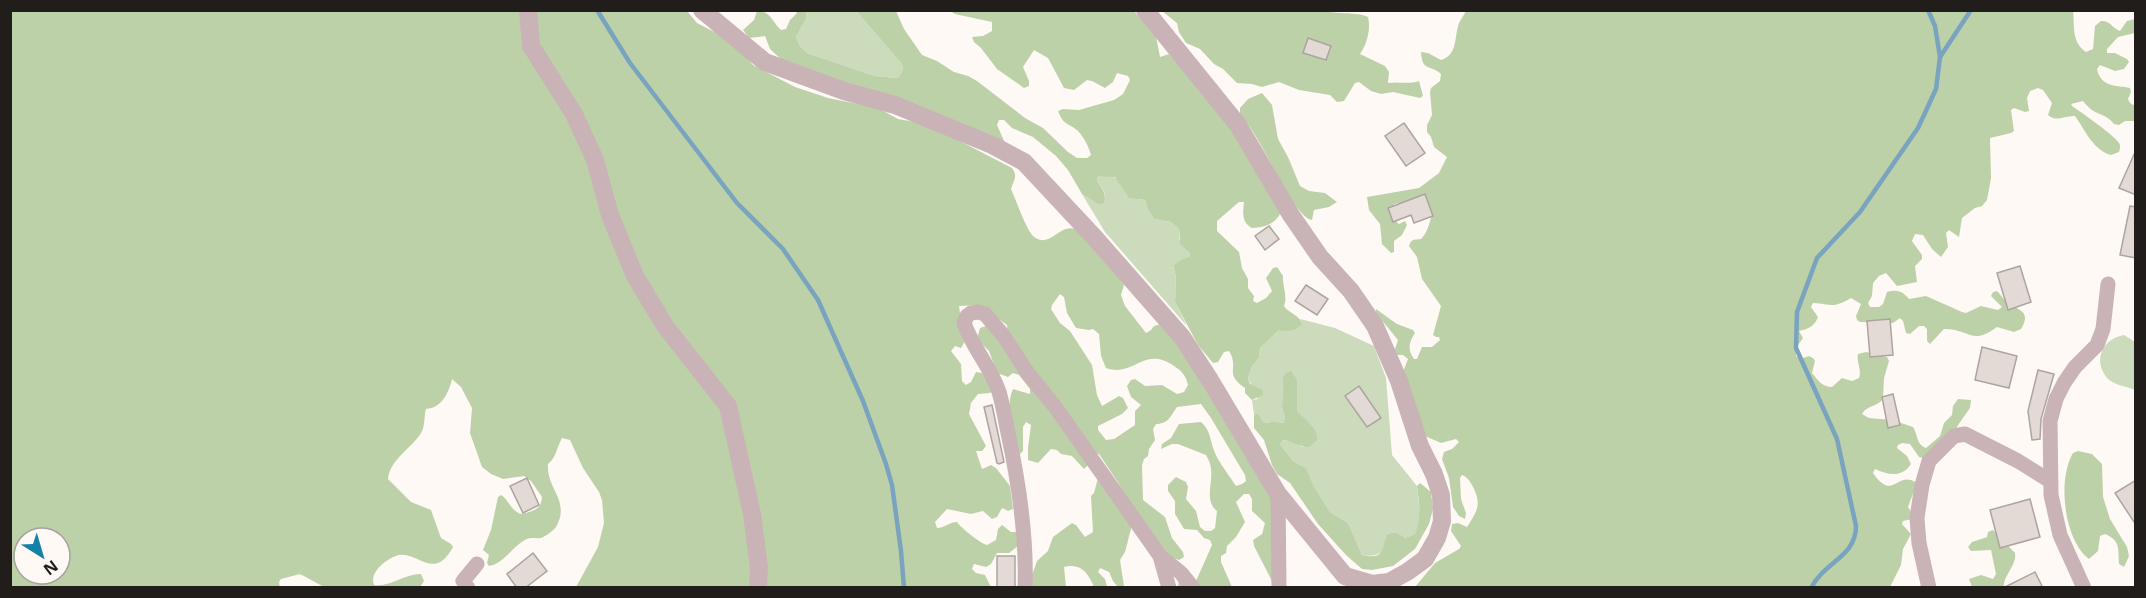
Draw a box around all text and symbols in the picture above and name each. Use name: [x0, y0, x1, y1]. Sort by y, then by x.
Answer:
north arrow: [12, 526, 72, 586]
text: N: [39, 555, 63, 581]

